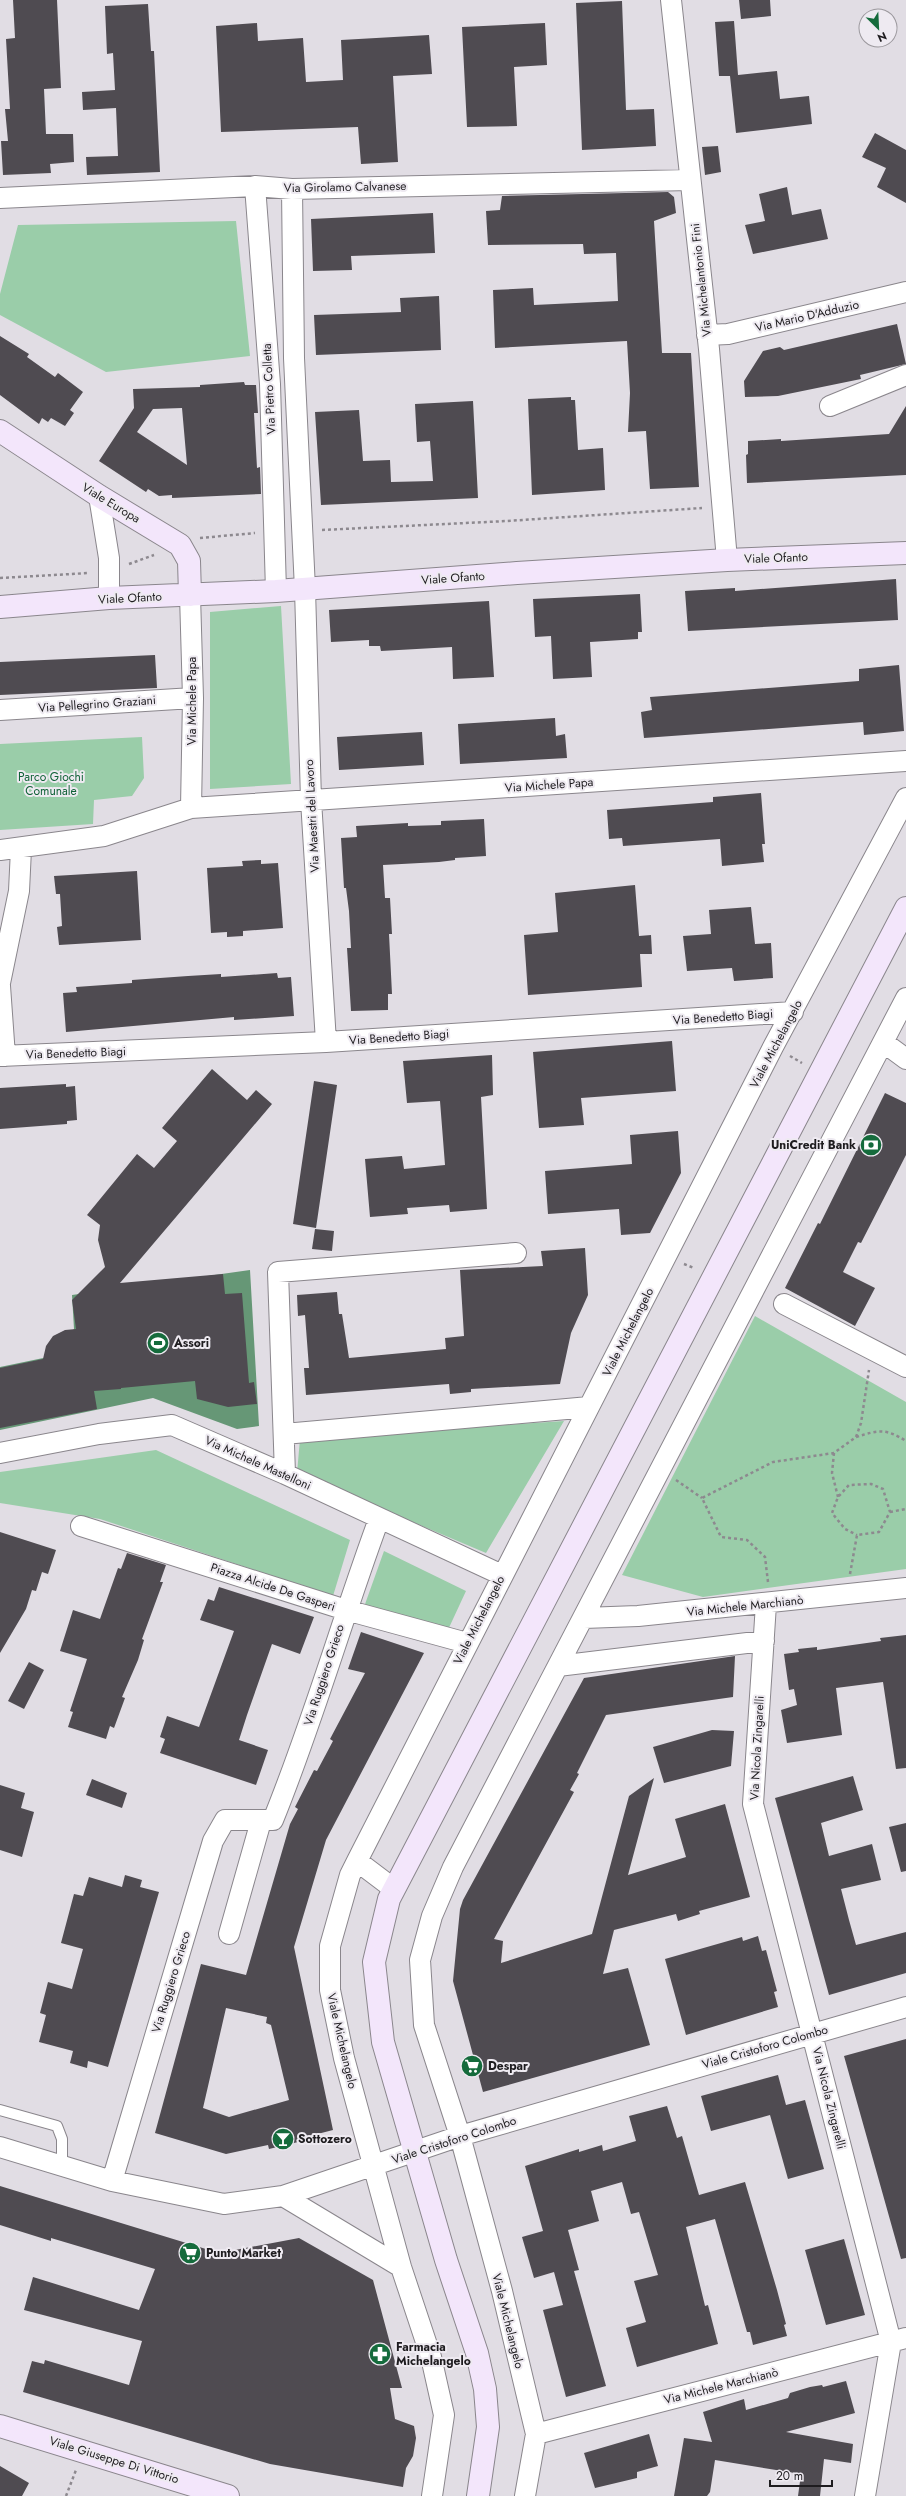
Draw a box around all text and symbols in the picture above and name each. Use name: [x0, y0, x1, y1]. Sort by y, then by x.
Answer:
north arrow: [858, 8, 898, 48]
text: N: [875, 28, 889, 46]
street label: Via Girolamo Calvanese: [284, 177, 406, 197]
street label: Via Michelantonio Fini: [686, 222, 716, 338]
street label: Via Mario D'Adduzio: [753, 295, 861, 337]
street label: Via Pietro Colletta: [258, 343, 280, 435]
street label: Viale Europa: [78, 478, 144, 528]
street label: Viale Ofanto: [744, 548, 809, 568]
street label: Viale Ofanto: [421, 567, 486, 589]
street label: Viale Ofanto: [98, 587, 163, 609]
street label: Via Michele Papa: [183, 656, 201, 745]
street label: Via Pellegrino Graziani: [37, 691, 157, 717]
street label: Via Maestri del Lavoro: [300, 759, 324, 873]
park label: Parco Giochi Comunale: [18, 768, 84, 800]
street label: Via Michele Papa: [504, 773, 594, 797]
street label: Viale Michelangelo: [745, 996, 807, 1091]
street label: Via Benedetto Biagi: [672, 1005, 774, 1029]
street label: Via Benedetto Biagi: [348, 1025, 450, 1049]
street label: Via Benedetto Biagi: [26, 1042, 126, 1064]
bank icon: UniCredit Bank: [858, 1132, 884, 1158]
place label: UniCredit Bank: [771, 1136, 856, 1154]
street label: Viale Michelangelo: [598, 1284, 658, 1380]
sports icon: Assori: [145, 1330, 171, 1356]
place label: Assori: [173, 1334, 209, 1352]
street label: Via Michele Mastelloni: [202, 1431, 314, 1495]
street label: Piazza Alcide De Gasperi: [208, 1558, 338, 1616]
street label: Viale Michelangelo: [449, 1572, 509, 1668]
street label: Via Michele Marchianò: [686, 1591, 805, 1621]
street label: Via Ruggiero Grieco: [299, 1622, 349, 1728]
street label: Via Nicola Zingarelli: [745, 1695, 769, 1801]
street label: Via Ruggiero Grieco: [147, 1928, 195, 2035]
street label: Viale Michelangelo: [322, 1991, 362, 2091]
street label: Viale Cristoforo Colombo: [700, 2020, 830, 2074]
street label: Via Nicola Zingarelli: [808, 2045, 850, 2151]
supermarket icon: Despar: [459, 2053, 485, 2079]
place label: Despar: [488, 2057, 528, 2075]
street label: Viale Cristoforo Colombo: [389, 2111, 519, 2169]
bar icon: Sottozero: [270, 2126, 296, 2152]
place label: Sottozero: [298, 2130, 352, 2148]
supermarket icon: Punto Market: [177, 2240, 203, 2266]
place label: Punto Market: [206, 2244, 281, 2262]
street label: Viale Michelangelo: [487, 2271, 529, 2371]
place label: Farmacia Michelangelo: [396, 2338, 471, 2370]
pharmacy icon: Farmacia Michelangelo: [367, 2341, 393, 2367]
street label: Via Michele Marchianò: [662, 2363, 780, 2409]
street label: Viale Giuseppe Di Vittorio: [47, 2432, 181, 2488]
scale bar: [770, 2462, 832, 2488]
text: 20 m: [776, 2467, 803, 2485]

